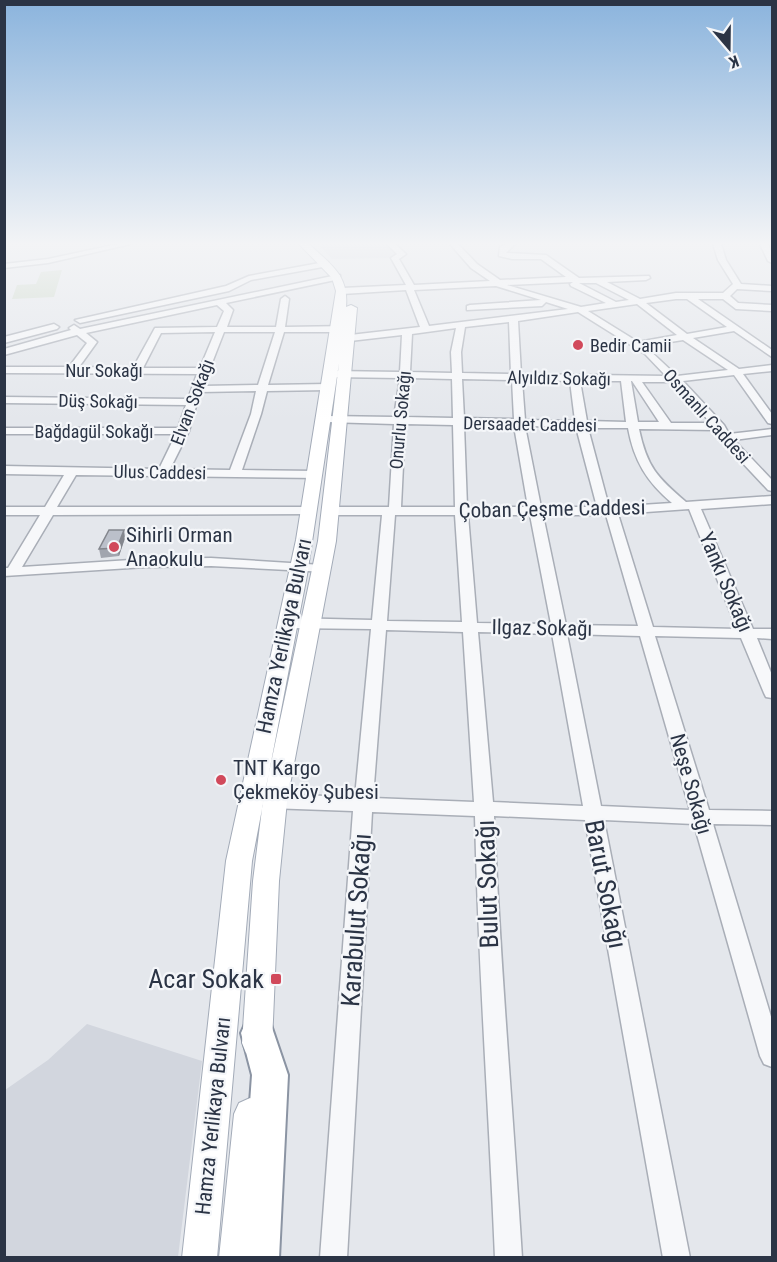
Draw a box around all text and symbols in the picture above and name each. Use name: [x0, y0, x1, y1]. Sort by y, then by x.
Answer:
north arrow: [699, 18, 759, 78]
text: K: [726, 51, 741, 72]
place label: Bedir Camii: [590, 335, 672, 356]
marker: Bedir Camii: [571, 338, 585, 352]
street label: Elvan Sokağı: [166, 356, 218, 448]
street label: Nur Sokağı: [65, 360, 143, 381]
street label: Osmanlı Caddesi: [659, 364, 755, 468]
street label: Alyıldız Sokağı: [507, 367, 611, 389]
street label: Onurlu Sokağı: [385, 370, 415, 470]
street label: Düş Sokağı: [58, 390, 138, 412]
street label: Dersaadet Caddesi: [463, 412, 597, 436]
street label: Bağdagül Sokağı: [35, 421, 153, 442]
street label: Ulus Caddesi: [113, 461, 207, 483]
street label: Çoban Çeşme Caddesi: [458, 495, 646, 523]
place label: Sihirli Orman Anaokulu: [126, 523, 233, 571]
street label: Yankı Sokağı: [694, 529, 758, 635]
street label: Hamza Yerlikaya Bulvarı: [252, 536, 316, 736]
marker: Sihirli Orman Anaokulu: [107, 540, 121, 554]
street label: Ilgaz Sokağı: [491, 615, 593, 641]
street label: Neşe Sokağı: [665, 731, 717, 837]
place label: TNT Kargo Çekmeköy Şubesi: [233, 756, 379, 804]
marker: TNT Kargo Çekmeköy Şubesi: [214, 773, 228, 787]
street label: Barut Sokağı: [579, 817, 633, 951]
street label: Bulut Sokağı: [470, 819, 504, 949]
street label: Karabulut Sokağı: [335, 832, 377, 1008]
place label: Acar Sokak: [148, 964, 264, 994]
marker: Acar Sokak: [269, 972, 283, 986]
street label: Hamza Yerlikaya Bulvarı: [191, 1016, 235, 1216]

